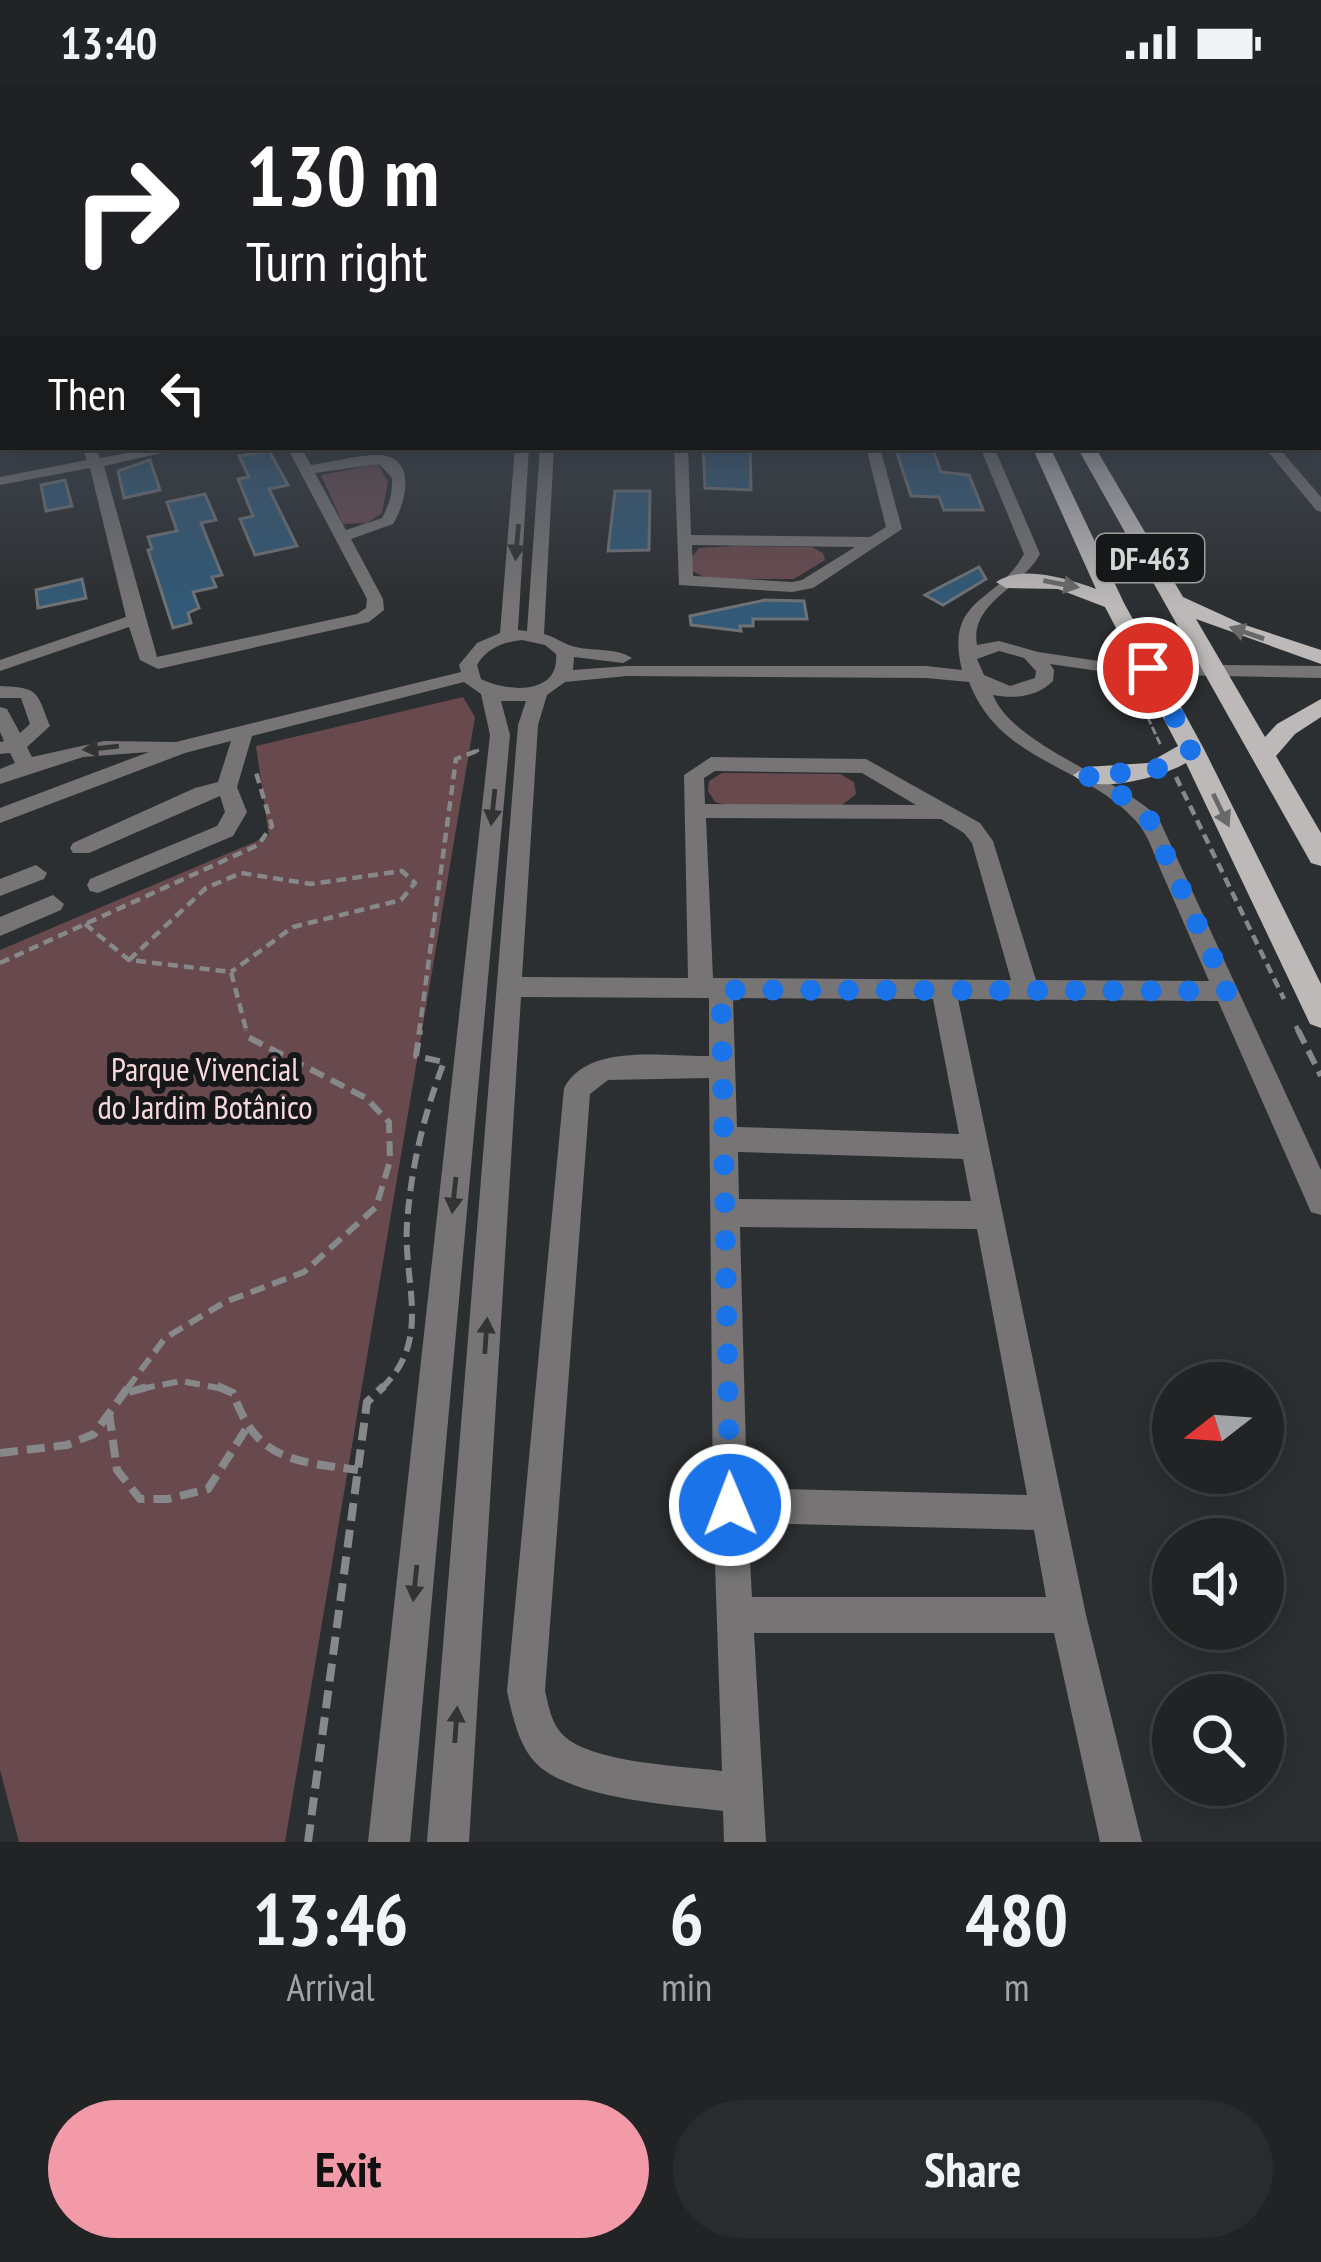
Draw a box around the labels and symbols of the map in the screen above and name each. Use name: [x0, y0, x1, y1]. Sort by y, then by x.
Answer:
one-way arrow: [508, 523, 527, 561]
road number: DF-463: [1096, 534, 1204, 582]
one-way arrow: [1043, 575, 1080, 594]
pin: [1097, 617, 1199, 719]
one-way arrow: [1229, 623, 1265, 641]
one-way arrow: [82, 739, 119, 758]
one-way arrow: [483, 789, 502, 826]
one-way arrow: [1211, 792, 1231, 827]
park label: Parque Vivencial do Jardim Botânico: [98, 1047, 312, 1128]
one-way arrow: [444, 1177, 463, 1214]
one-way arrow: [476, 1317, 495, 1354]
north arrow: [1152, 1362, 1284, 1494]
position arrow: [667, 1442, 793, 1568]
one-way arrow: [405, 1565, 424, 1602]
one-way arrow: [447, 1706, 466, 1743]

